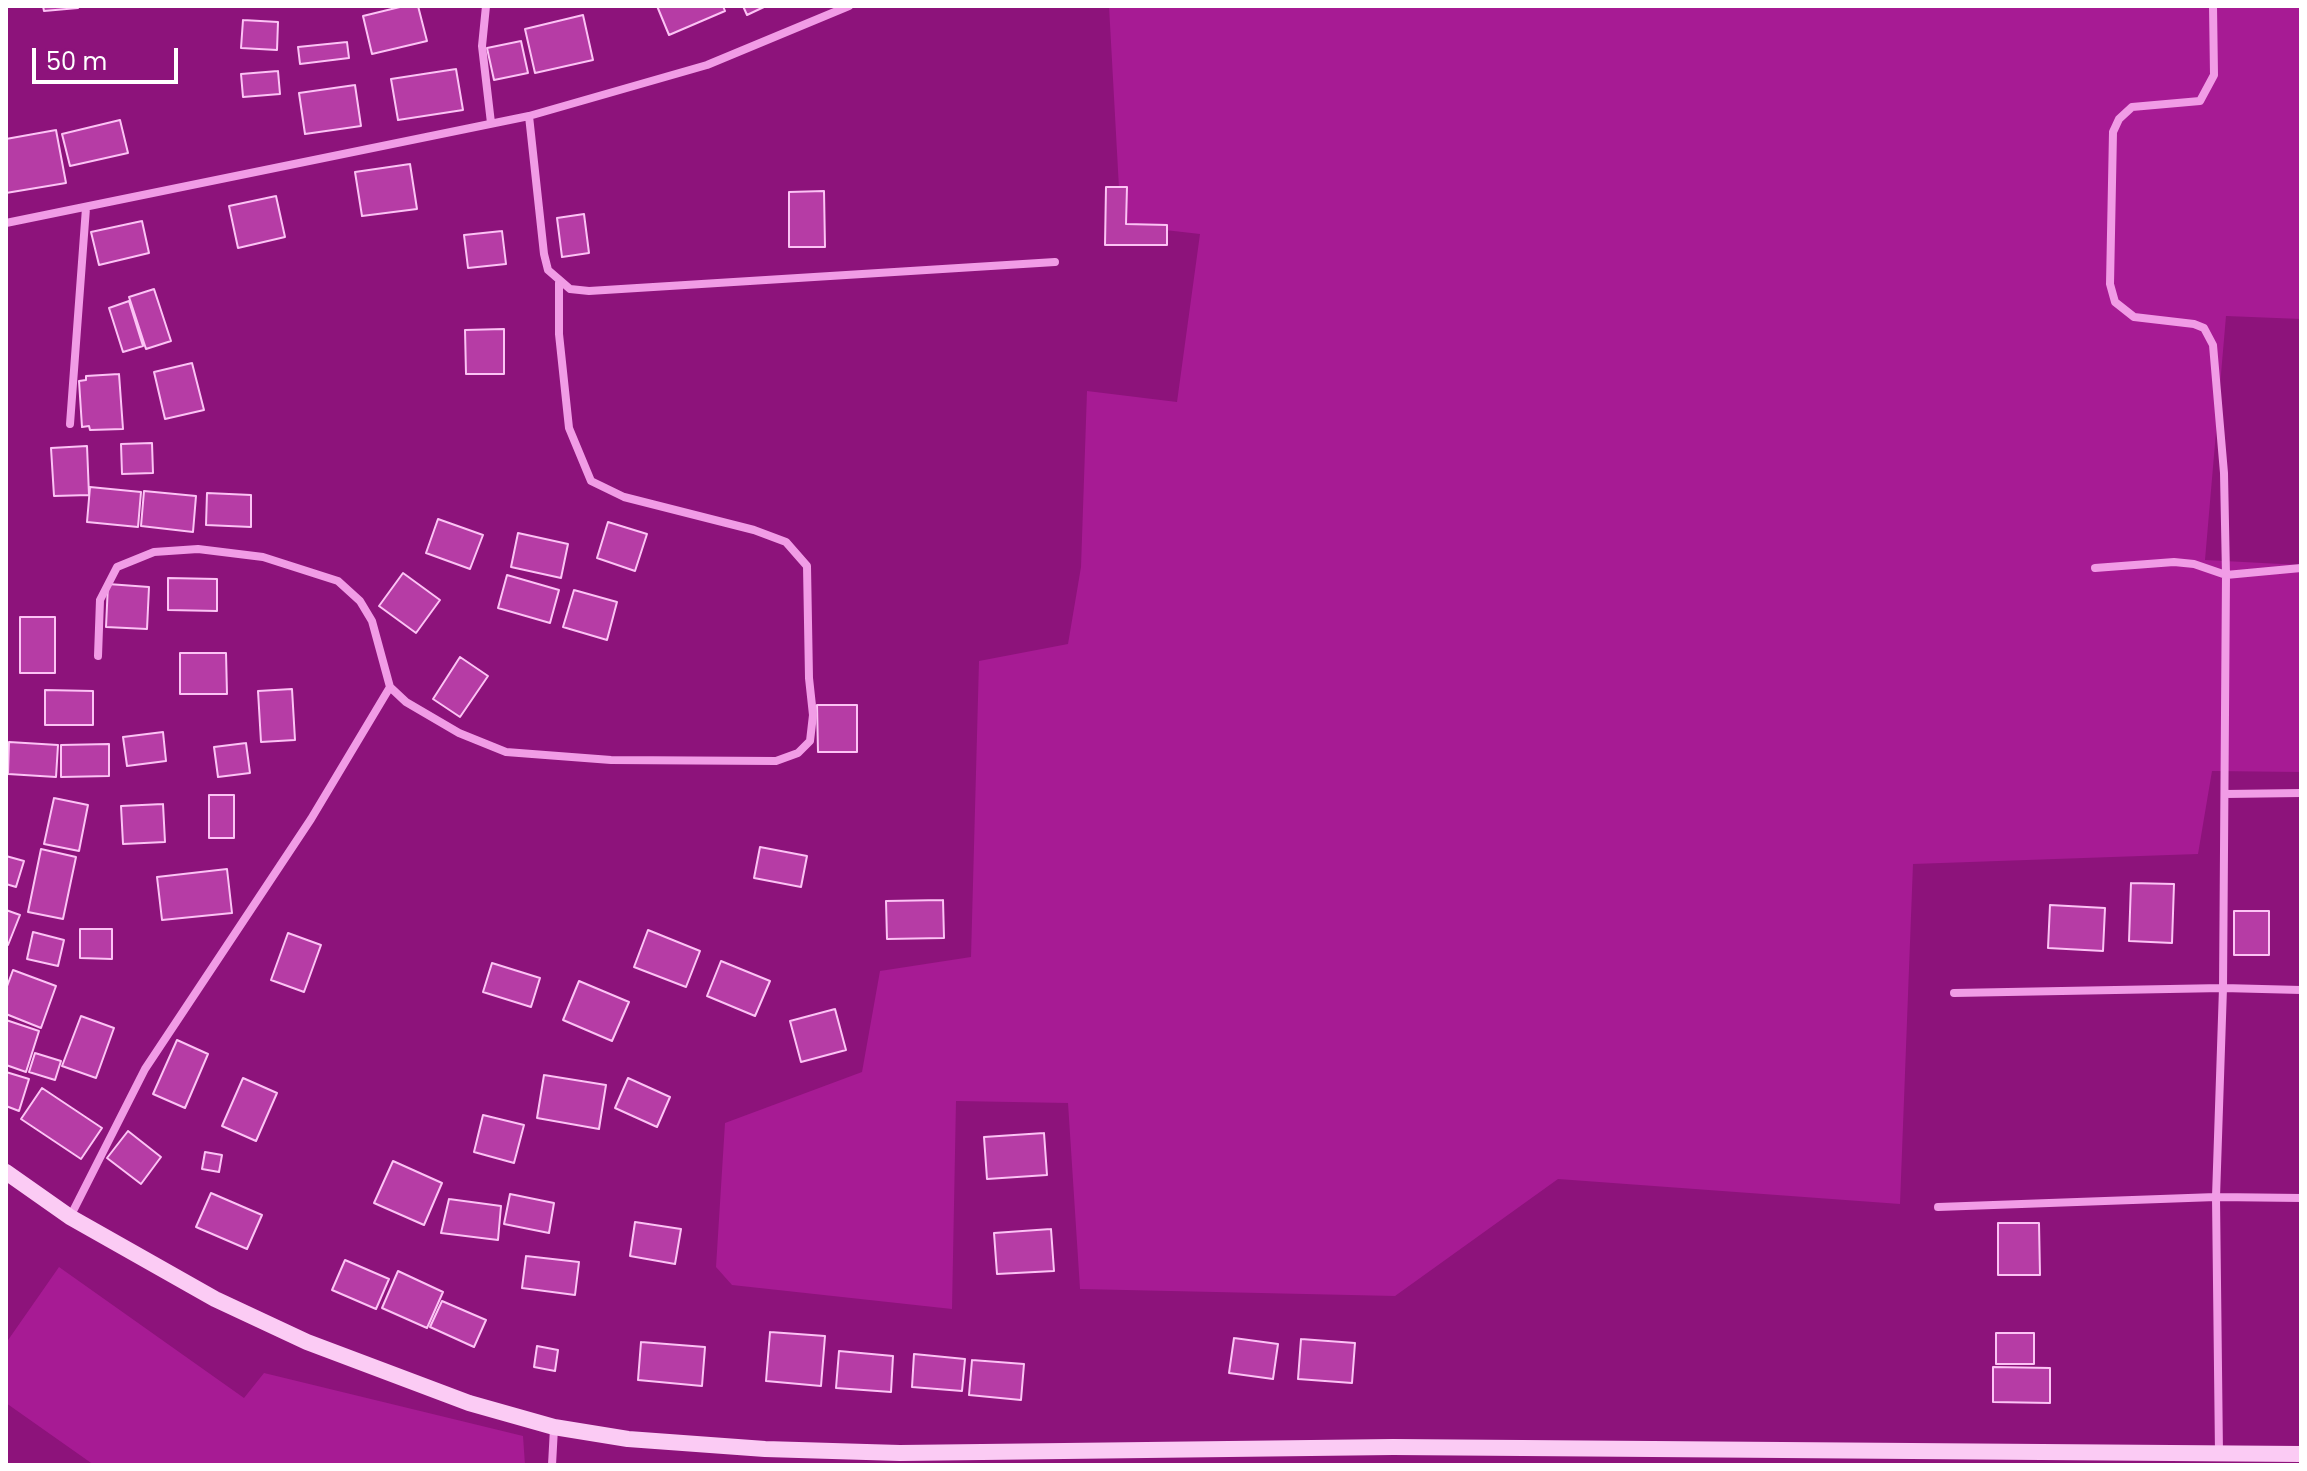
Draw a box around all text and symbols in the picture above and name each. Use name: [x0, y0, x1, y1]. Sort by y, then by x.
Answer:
scale bar: [36, 32, 182, 82]
text: 50 m: [46, 45, 107, 78]

